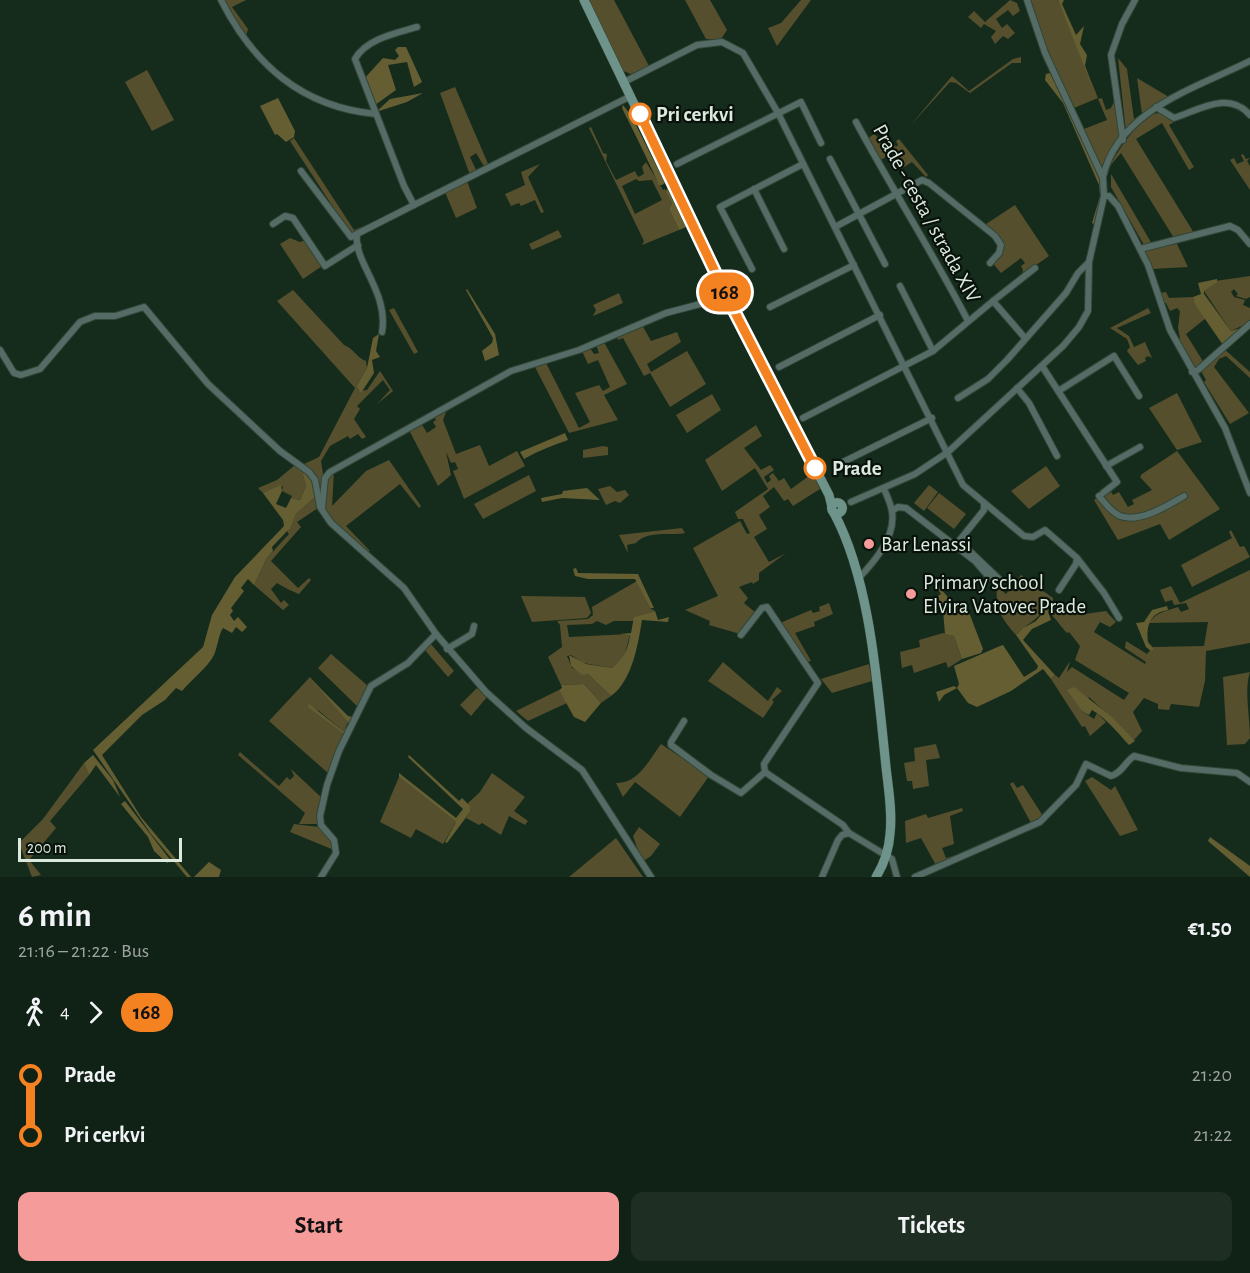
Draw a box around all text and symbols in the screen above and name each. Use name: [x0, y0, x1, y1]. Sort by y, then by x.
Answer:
marker: Pri cerkvi: [629, 103, 651, 125]
place label: Pri cerkvi: [656, 104, 734, 125]
street label: Prade - cesta / strada XIV: [869, 121, 984, 306]
line badge: 168: [690, 272, 760, 312]
text: 168: [711, 282, 739, 303]
marker: Prade: [804, 457, 826, 479]
place label: Prade: [832, 458, 882, 479]
place label: Bar Lenassi: [881, 534, 971, 555]
marker: Bar Lenassi: [862, 537, 876, 551]
place label: Primary school Elvira Vatovec Prade: [923, 572, 1086, 617]
marker: Primary school Elvira Vatovec Prade: [904, 587, 918, 601]
scale bar: [18, 835, 182, 862]
text: 200 m: [27, 840, 67, 856]
text: 6 min: [18, 900, 92, 933]
text: €1.50: [1188, 917, 1232, 939]
text: 21:16 – 21:22 · Bus: [18, 941, 149, 961]
icon: walk: [18, 996, 51, 1029]
icon: forward: [79, 996, 112, 1029]
text: 4: [60, 1002, 70, 1022]
text: 168: [133, 1002, 161, 1023]
text: Prade: [64, 1064, 116, 1086]
text: 21:20: [1192, 1065, 1232, 1085]
text: Pri cerkvi: [64, 1124, 145, 1146]
text: 21:22: [1193, 1125, 1232, 1145]
button: Start: [18, 1192, 619, 1261]
button: Tickets: [631, 1192, 1232, 1261]

